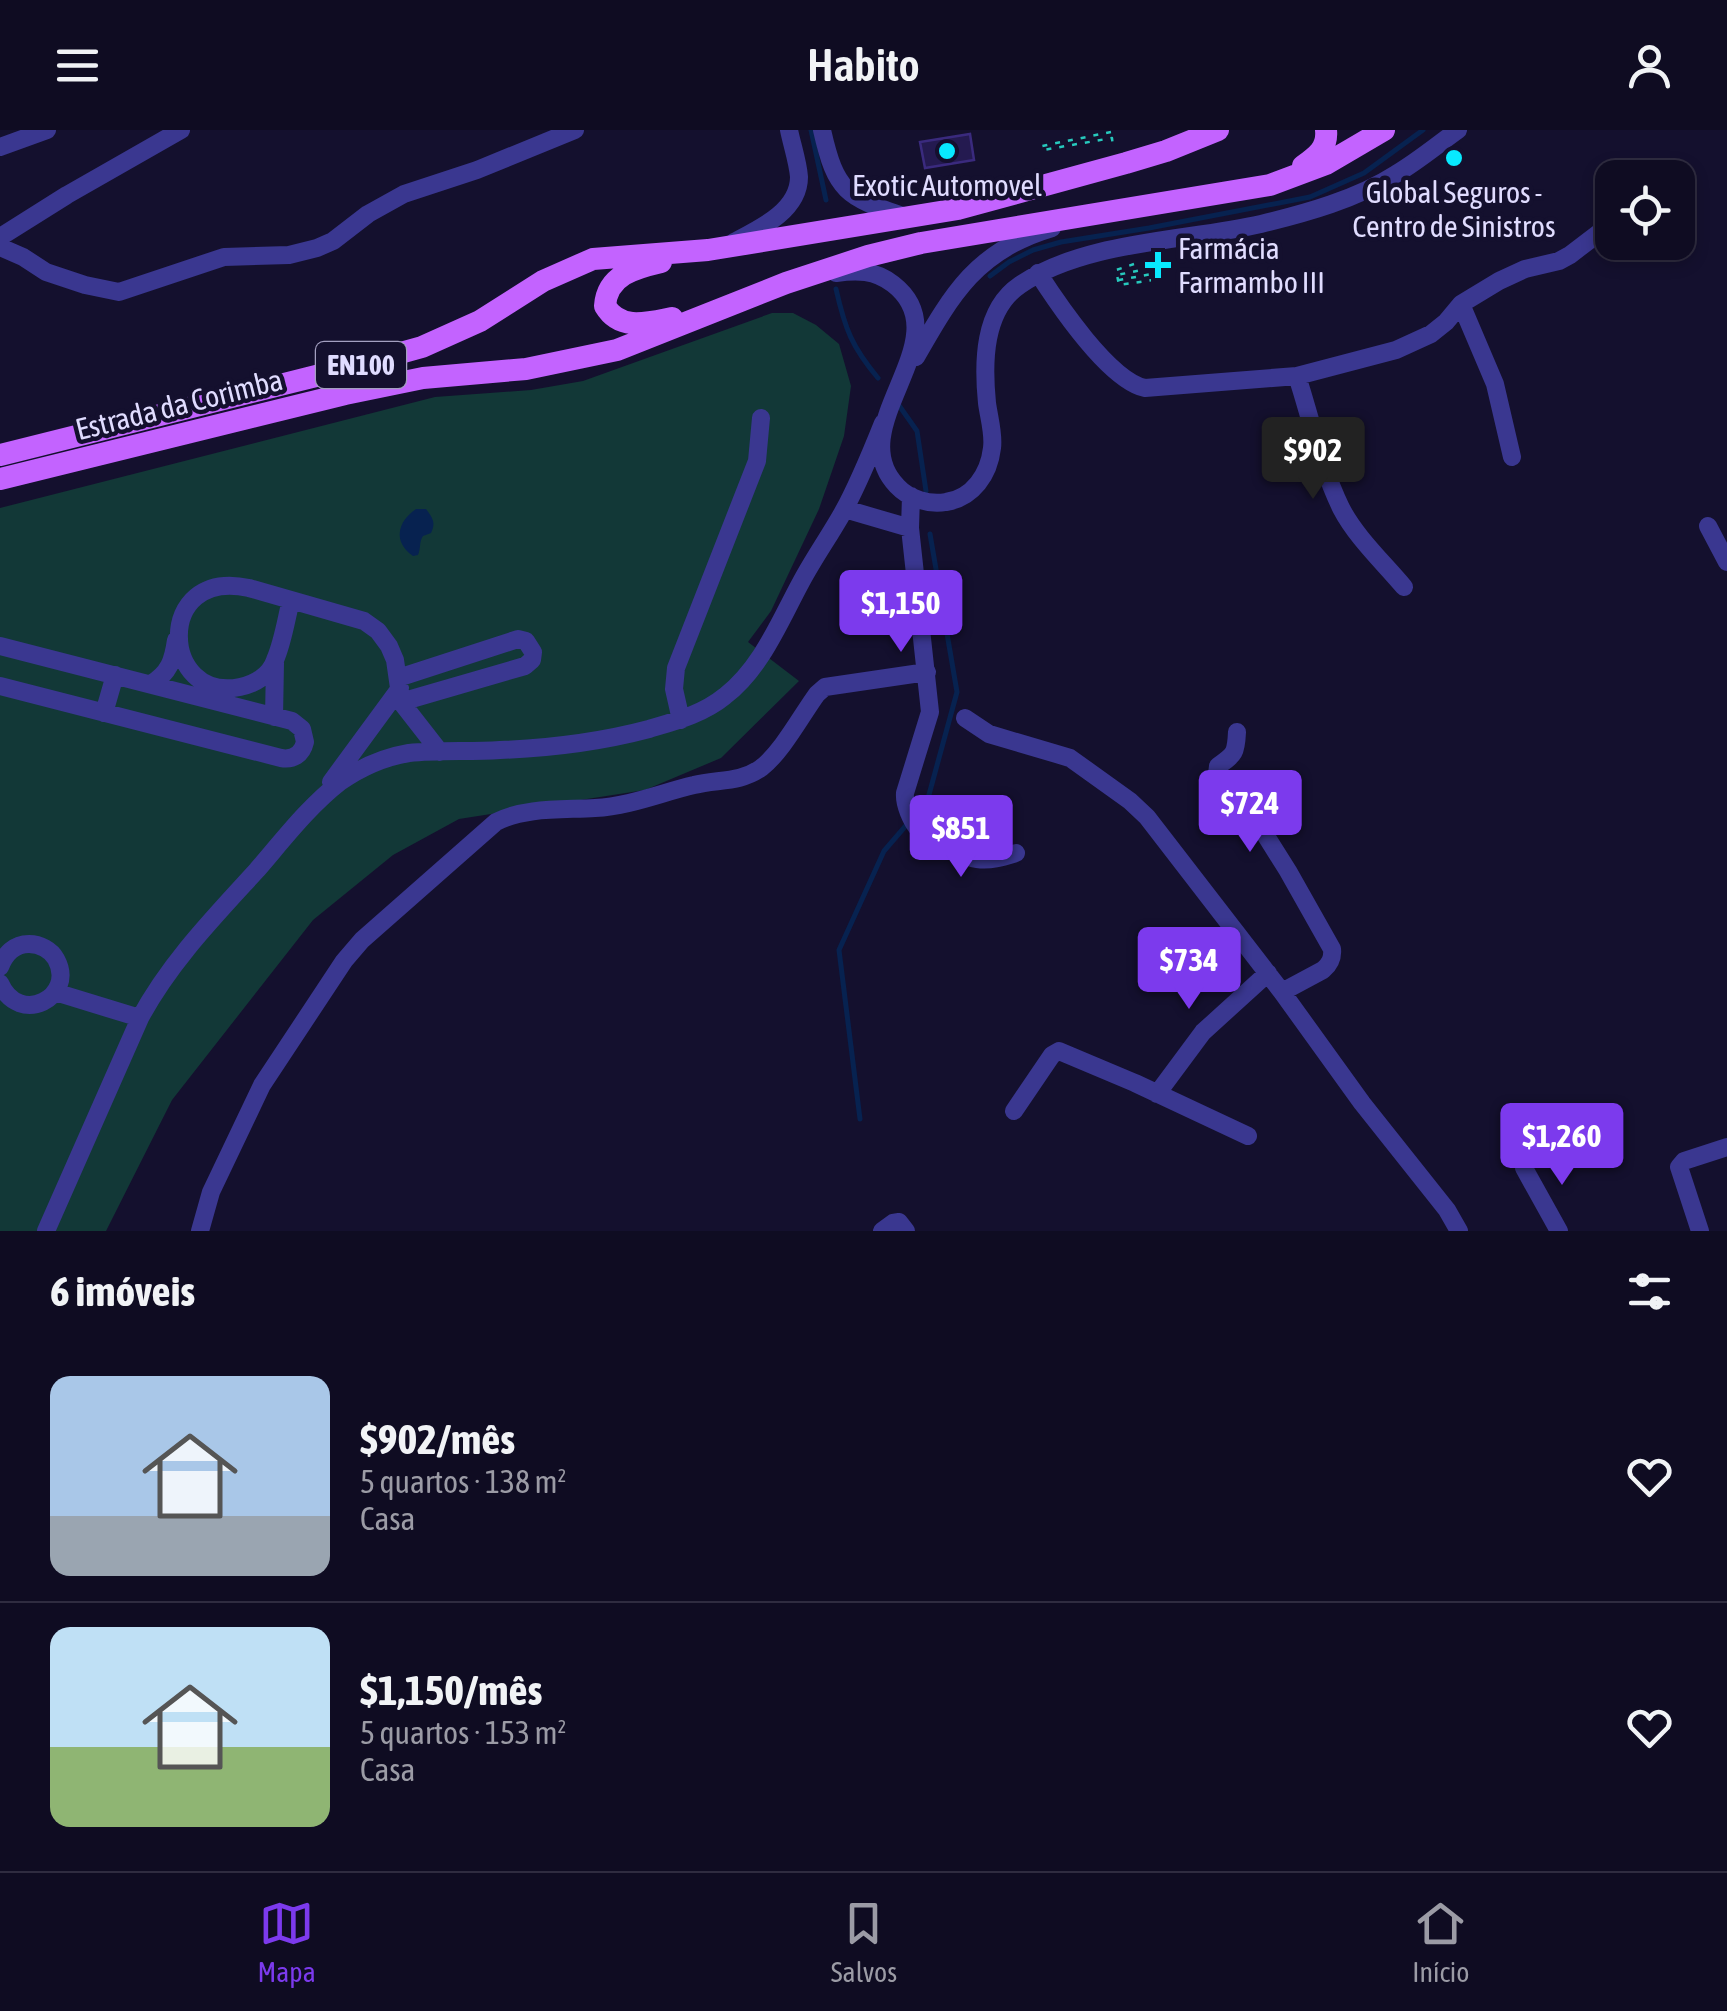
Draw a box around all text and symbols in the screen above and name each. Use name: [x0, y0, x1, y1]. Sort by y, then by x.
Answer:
icon: menu: [50, 38, 105, 93]
icon: person: [1622, 38, 1677, 93]
text: Habito: [807, 39, 920, 91]
marker: Exotic Automovel: [936, 140, 958, 162]
marker: Global Seguros - Centro de Sinistros: [1443, 147, 1465, 169]
map controls: [1595, 160, 1695, 260]
button: locate: [1595, 160, 1695, 260]
place label: Exotic Automovel: [852, 168, 1042, 202]
place label: Global Seguros - Centro de Sinistros: [1352, 175, 1556, 243]
place label: Farmácia Farmambo III: [1178, 231, 1325, 299]
marker: Farmácia Farmambo III: [1147, 254, 1169, 276]
road number: EN100: [316, 342, 406, 388]
street label: Estrada da Corimba: [72, 362, 286, 446]
pin: $902: [1254, 417, 1372, 502]
text: $902: [1284, 431, 1342, 468]
pin: $1,150: [820, 570, 982, 655]
text: $1,150: [861, 584, 941, 621]
pin: $724: [1191, 770, 1309, 855]
text: $724: [1221, 784, 1279, 821]
pin: $851: [902, 795, 1020, 880]
text: $851: [932, 809, 990, 846]
pin: $734: [1130, 927, 1248, 1012]
text: $734: [1160, 941, 1218, 978]
pin: $1,260: [1481, 1103, 1643, 1188]
text: $1,260: [1522, 1117, 1602, 1154]
icon: filters: [1622, 1264, 1677, 1319]
text: 6 imóveis: [50, 1267, 195, 1315]
text: $902/mês: [360, 1415, 515, 1463]
icon: home: [130, 1416, 250, 1536]
icon: heart: [1622, 1449, 1677, 1504]
text: 5 quartos · 138 m²: [360, 1463, 566, 1500]
text: Casa: [360, 1500, 415, 1537]
text: $1,150/mês: [360, 1666, 542, 1714]
icon: home: [130, 1667, 250, 1787]
icon: heart: [1622, 1700, 1677, 1755]
text: 5 quartos · 153 m²: [360, 1714, 566, 1751]
text: Casa: [360, 1751, 415, 1788]
tab: Mapa: [258, 1896, 316, 1988]
tab: Salvos: [831, 1896, 897, 1988]
tab: Início: [1412, 1896, 1469, 1988]

